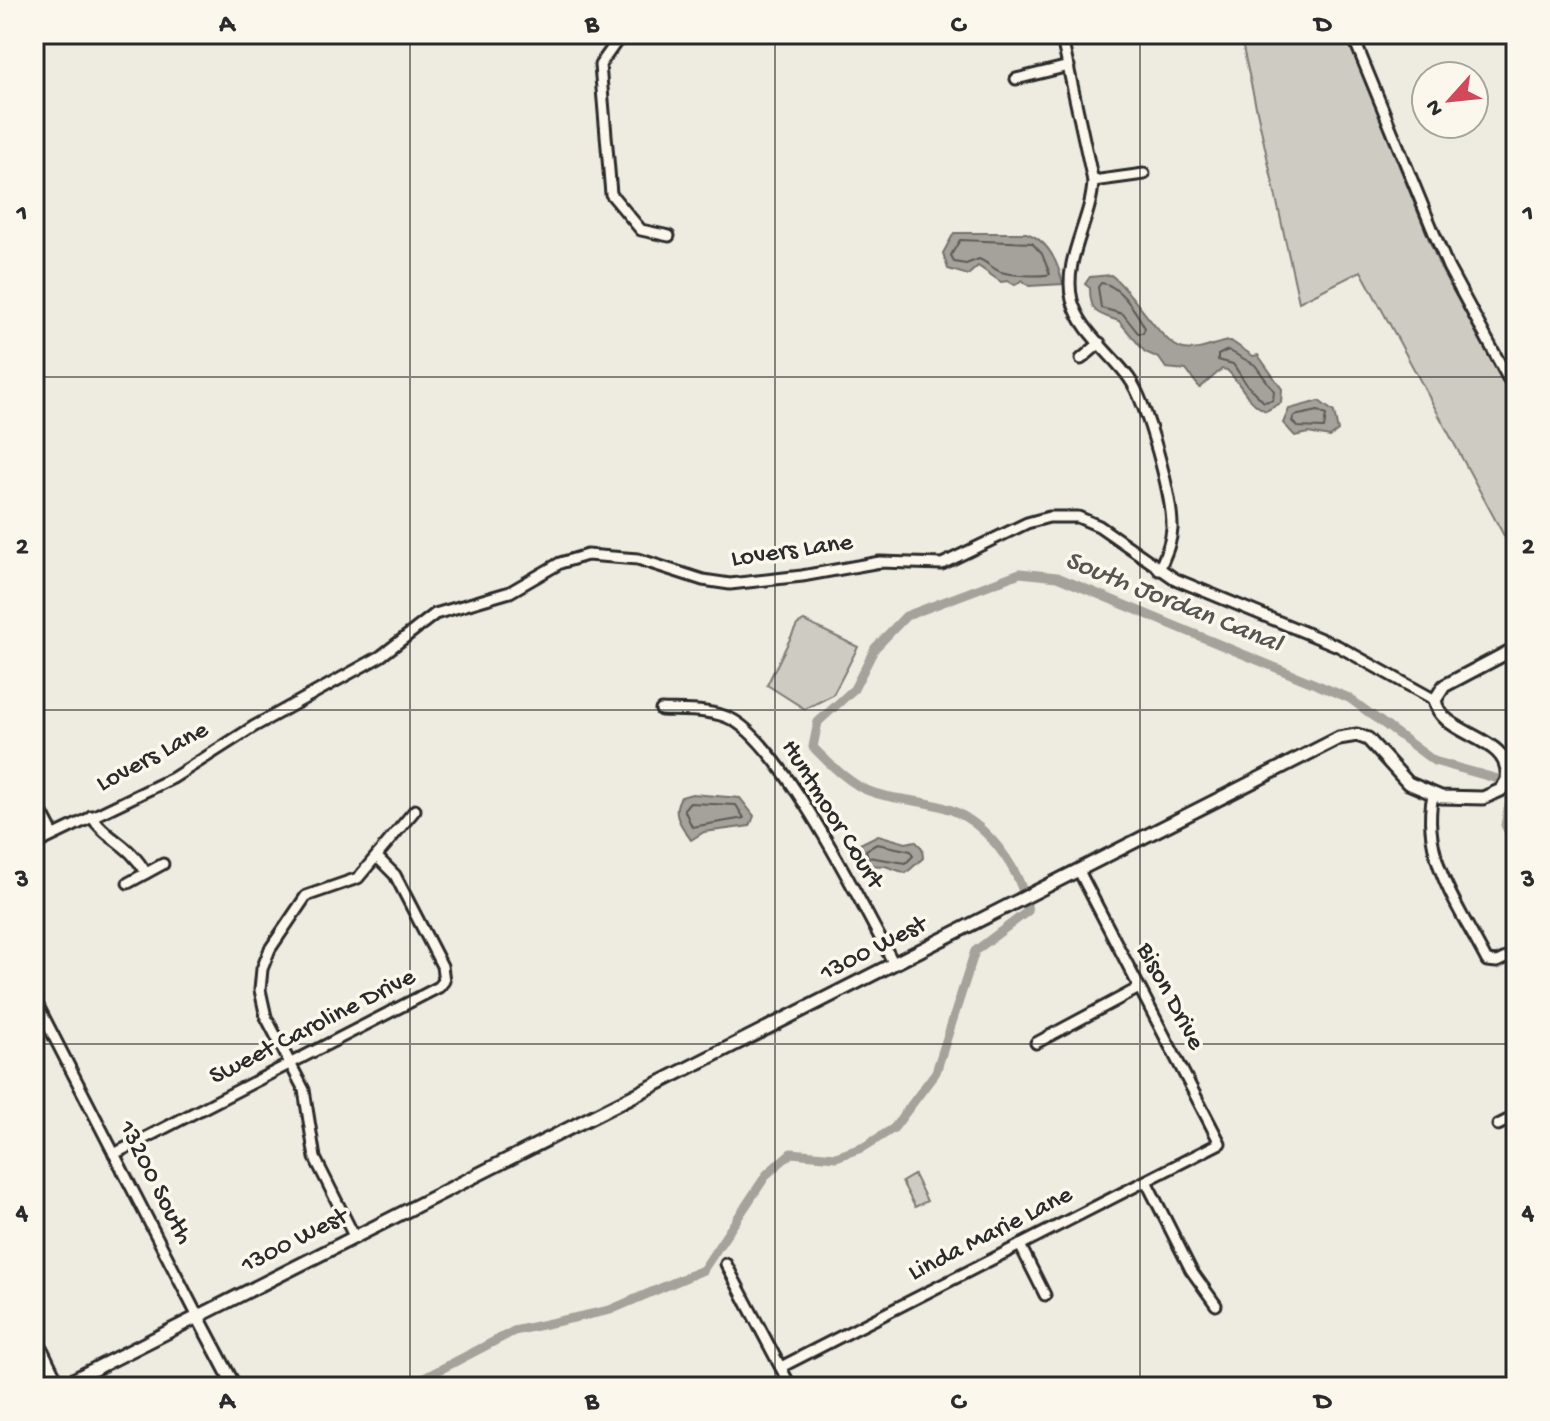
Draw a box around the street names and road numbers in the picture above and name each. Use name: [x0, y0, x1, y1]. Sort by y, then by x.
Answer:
street label: Lovers Lane: [729, 528, 855, 576]
street label: Lovers Lane: [92, 715, 215, 800]
street label: Huntmoor Court: [773, 735, 891, 898]
street label: 1300 West: [815, 909, 935, 990]
street label: Bison Drive: [1127, 937, 1210, 1057]
street label: Sweet Caroline Drive: [205, 962, 422, 1093]
street label: 13200 South: [109, 1115, 198, 1250]
street label: Linda Marie Lane: [904, 1180, 1079, 1290]
street label: 1300 West: [236, 1201, 356, 1282]

